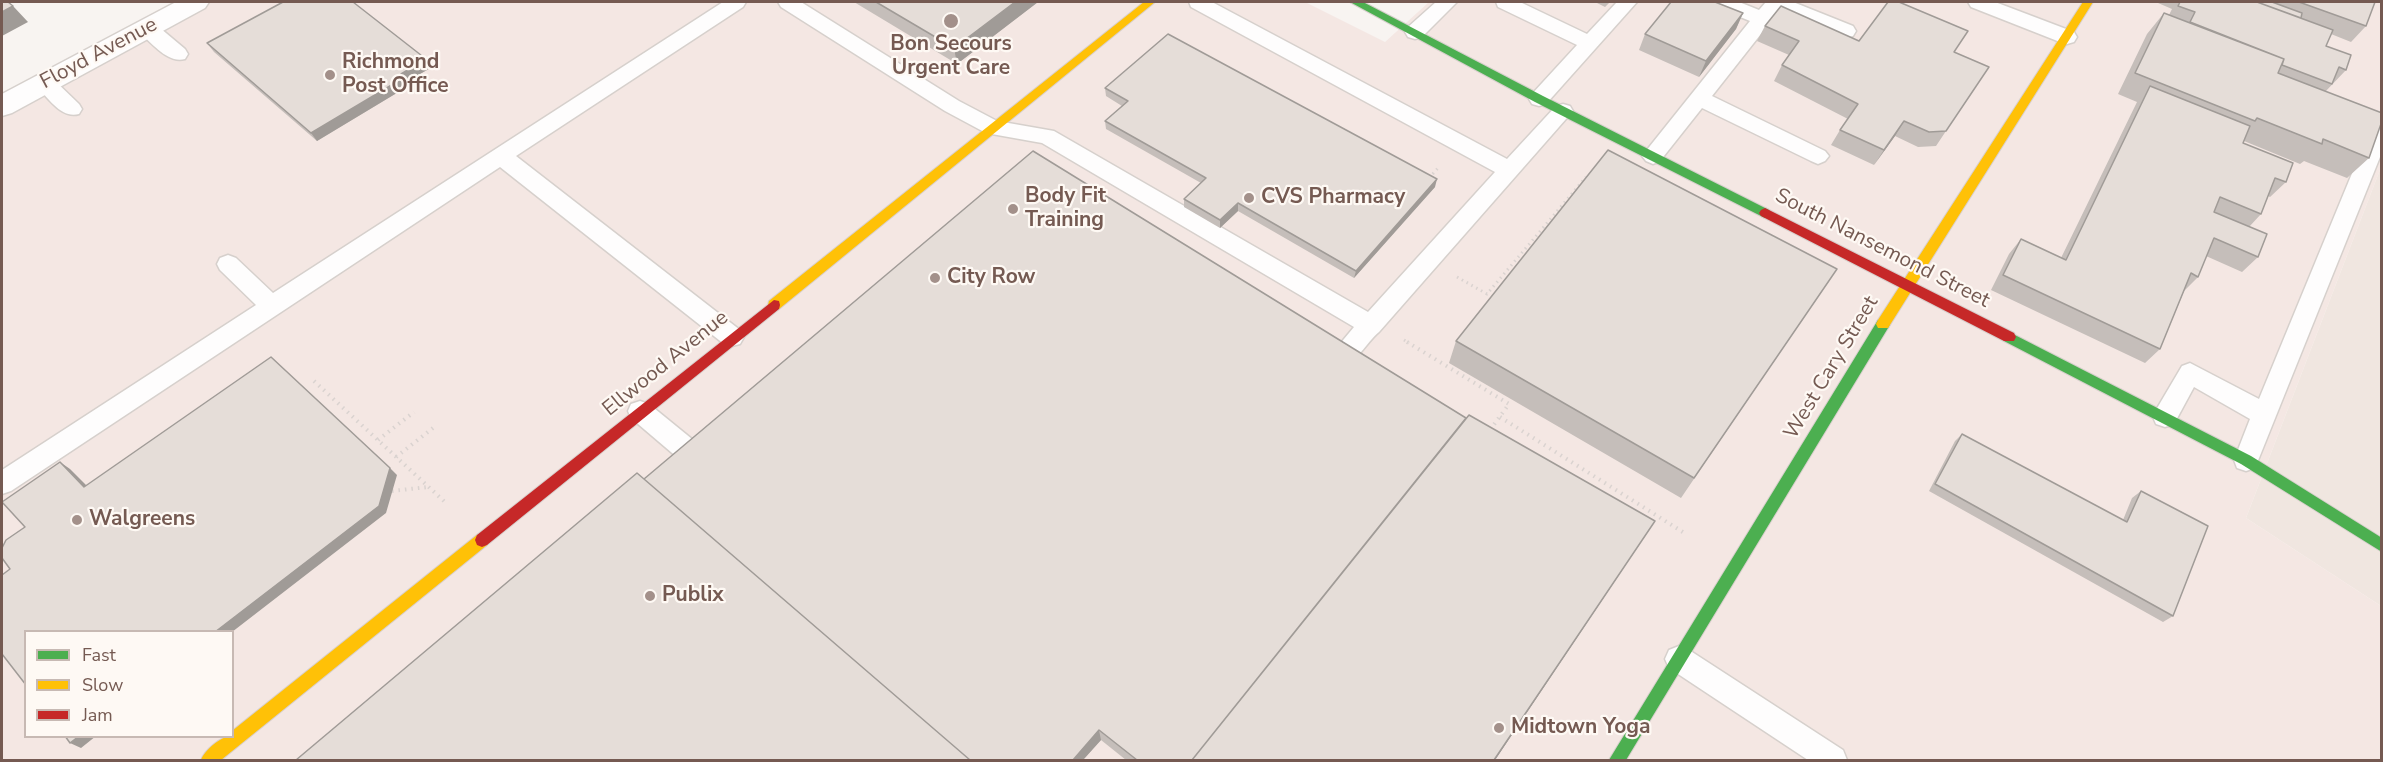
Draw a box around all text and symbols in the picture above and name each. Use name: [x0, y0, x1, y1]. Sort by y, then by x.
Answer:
marker: Bon Secours Urgent Care: [942, 12, 960, 30]
street label: Floyd Avenue: [36, 13, 162, 95]
place label: Bon Secours Urgent Care: [890, 32, 1012, 82]
place label: Richmond Post Office: [342, 50, 449, 100]
marker: Richmond Post Office: [323, 68, 337, 82]
place label: Body Fit Training: [1025, 184, 1106, 234]
street label: South Nansemond Street: [1771, 184, 1993, 314]
place label: CVS Pharmacy: [1261, 185, 1405, 211]
marker: CVS Pharmacy: [1242, 191, 1256, 205]
marker: Body Fit Training: [1006, 202, 1020, 216]
place label: City Row: [947, 265, 1035, 291]
marker: City Row: [928, 271, 942, 285]
street label: West Cary Street: [1779, 292, 1885, 444]
street label: Ellwood Avenue: [598, 306, 734, 422]
place label: Walgreens: [89, 507, 195, 533]
marker: Walgreens: [70, 513, 84, 527]
place label: Publix: [662, 583, 724, 609]
marker: Publix: [643, 589, 657, 603]
legend: [24, 630, 234, 738]
text: Fast: [82, 643, 116, 667]
text: Slow: [82, 673, 123, 697]
text: Jam: [82, 703, 113, 727]
place label: Midtown Yoga: [1511, 715, 1650, 741]
marker: Midtown Yoga: [1492, 721, 1506, 735]

